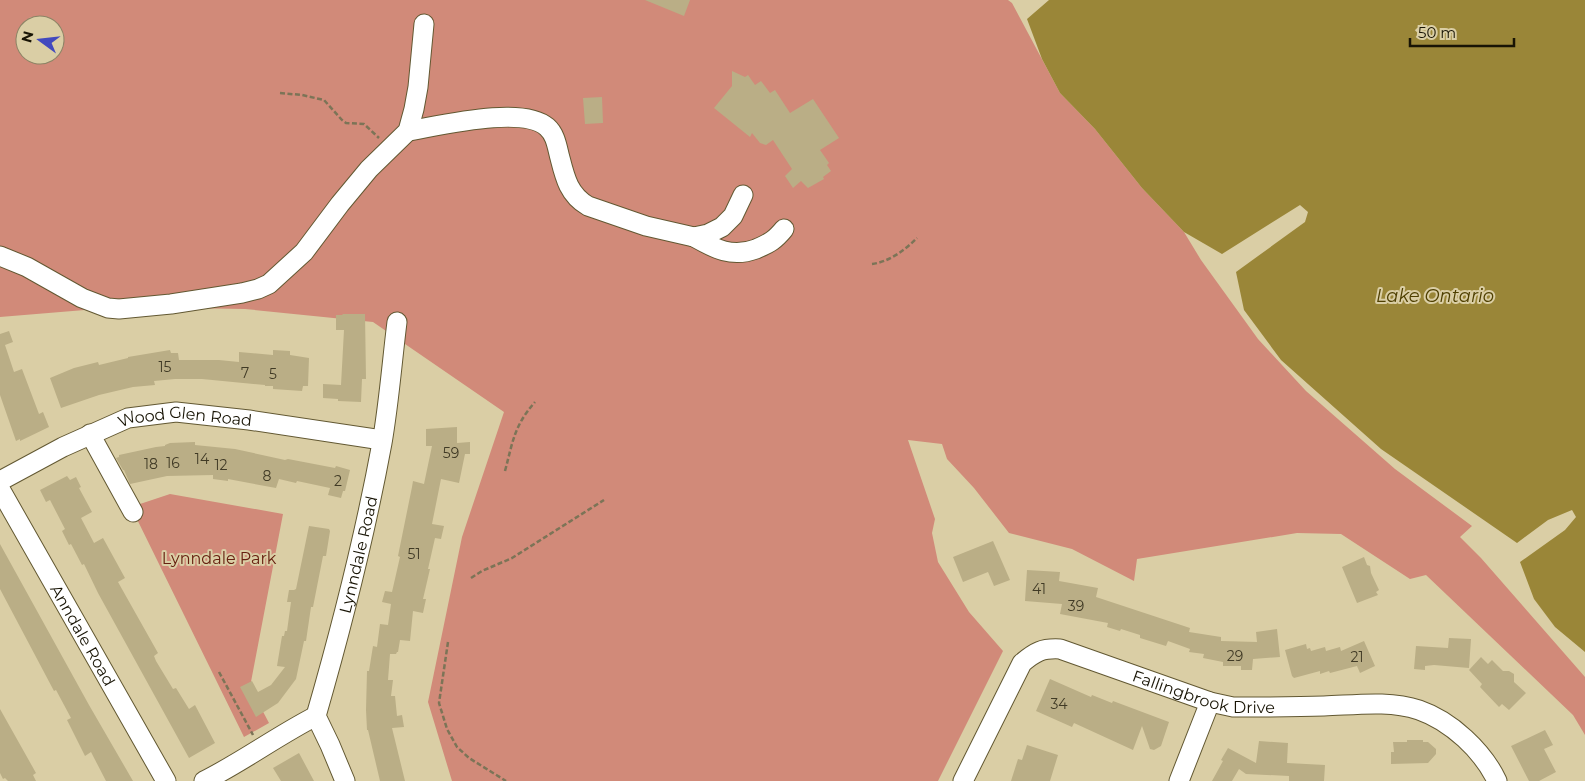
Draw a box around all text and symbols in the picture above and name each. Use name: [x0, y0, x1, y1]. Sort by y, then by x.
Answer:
north arrow: [15, 15, 65, 65]
scale bar: [1410, 15, 1514, 47]
text: 50 m: [1418, 23, 1456, 42]
text: N: [17, 29, 38, 44]
water label: Lake Ontario: [1376, 285, 1494, 307]
house number: 15: [159, 358, 172, 376]
house number: 7: [241, 364, 249, 382]
house number: 5: [269, 365, 277, 383]
street label: Wood Glen Road: [115, 402, 253, 431]
house number: 59: [443, 444, 459, 462]
house number: 14: [195, 450, 210, 468]
house number: 16: [166, 454, 180, 472]
house number: 18: [144, 455, 158, 473]
house number: 12: [214, 456, 228, 474]
house number: 8: [263, 467, 272, 485]
house number: 2: [334, 472, 342, 490]
street label: Lynndale Road: [335, 494, 381, 615]
house number: 51: [408, 545, 420, 563]
park label: Lynndale Park: [162, 549, 277, 568]
house number: 41: [1032, 580, 1046, 598]
street label: Anndale Road: [47, 581, 119, 689]
house number: 39: [1068, 597, 1084, 615]
house number: 29: [1227, 647, 1243, 665]
house number: 21: [1350, 648, 1364, 666]
street label: Fallingbrook Drive: [1130, 666, 1275, 717]
house number: 34: [1050, 695, 1068, 713]

